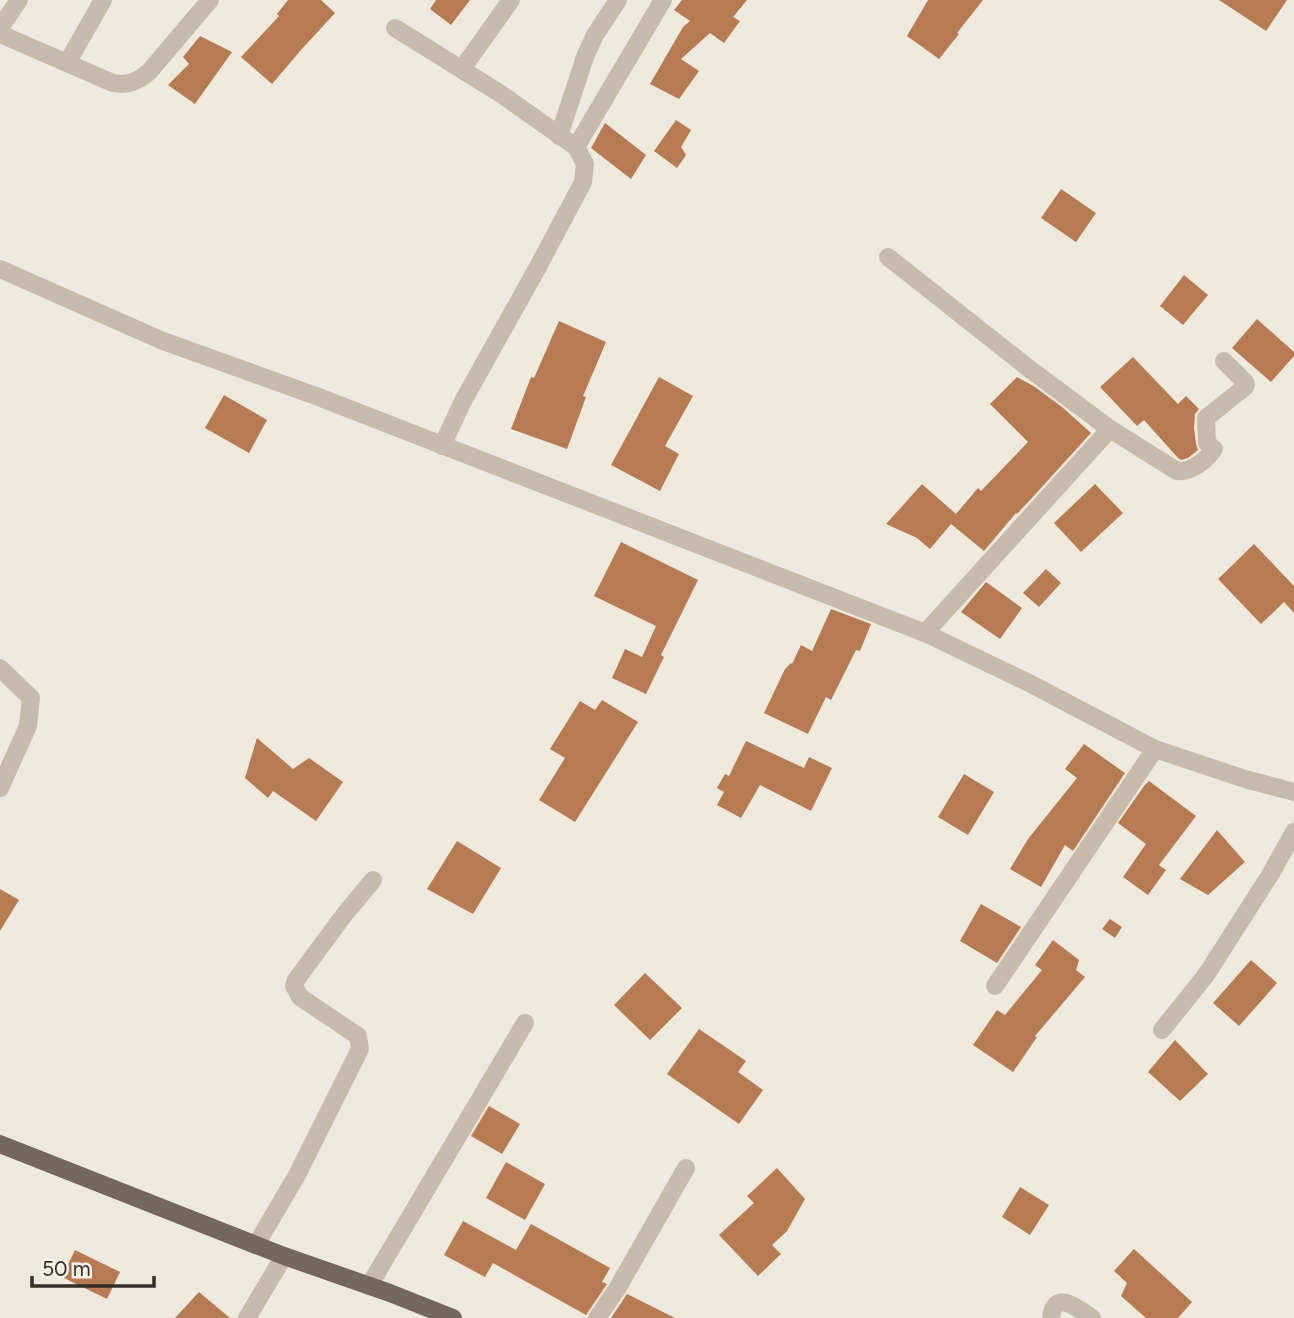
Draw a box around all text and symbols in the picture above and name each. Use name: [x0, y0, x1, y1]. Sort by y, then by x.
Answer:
scale bar: [32, 1244, 154, 1288]
text: 50 m: [42, 1256, 91, 1281]

